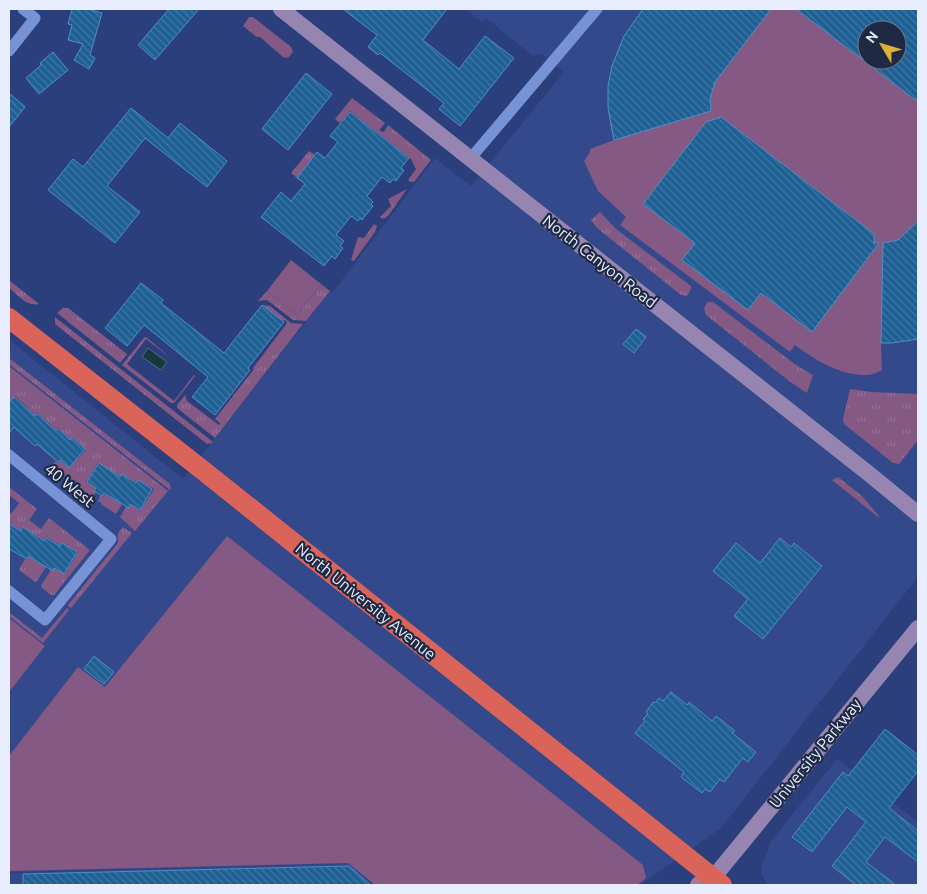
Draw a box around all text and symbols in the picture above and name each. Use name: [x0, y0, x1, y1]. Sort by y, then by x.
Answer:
north arrow: [857, 20, 907, 70]
text: N: [862, 28, 881, 46]
street label: North Canyon Road: [539, 211, 661, 311]
street label: 40 West: [42, 460, 99, 511]
street label: North University Avenue: [292, 539, 440, 663]
street label: University Parkway: [765, 695, 865, 811]

